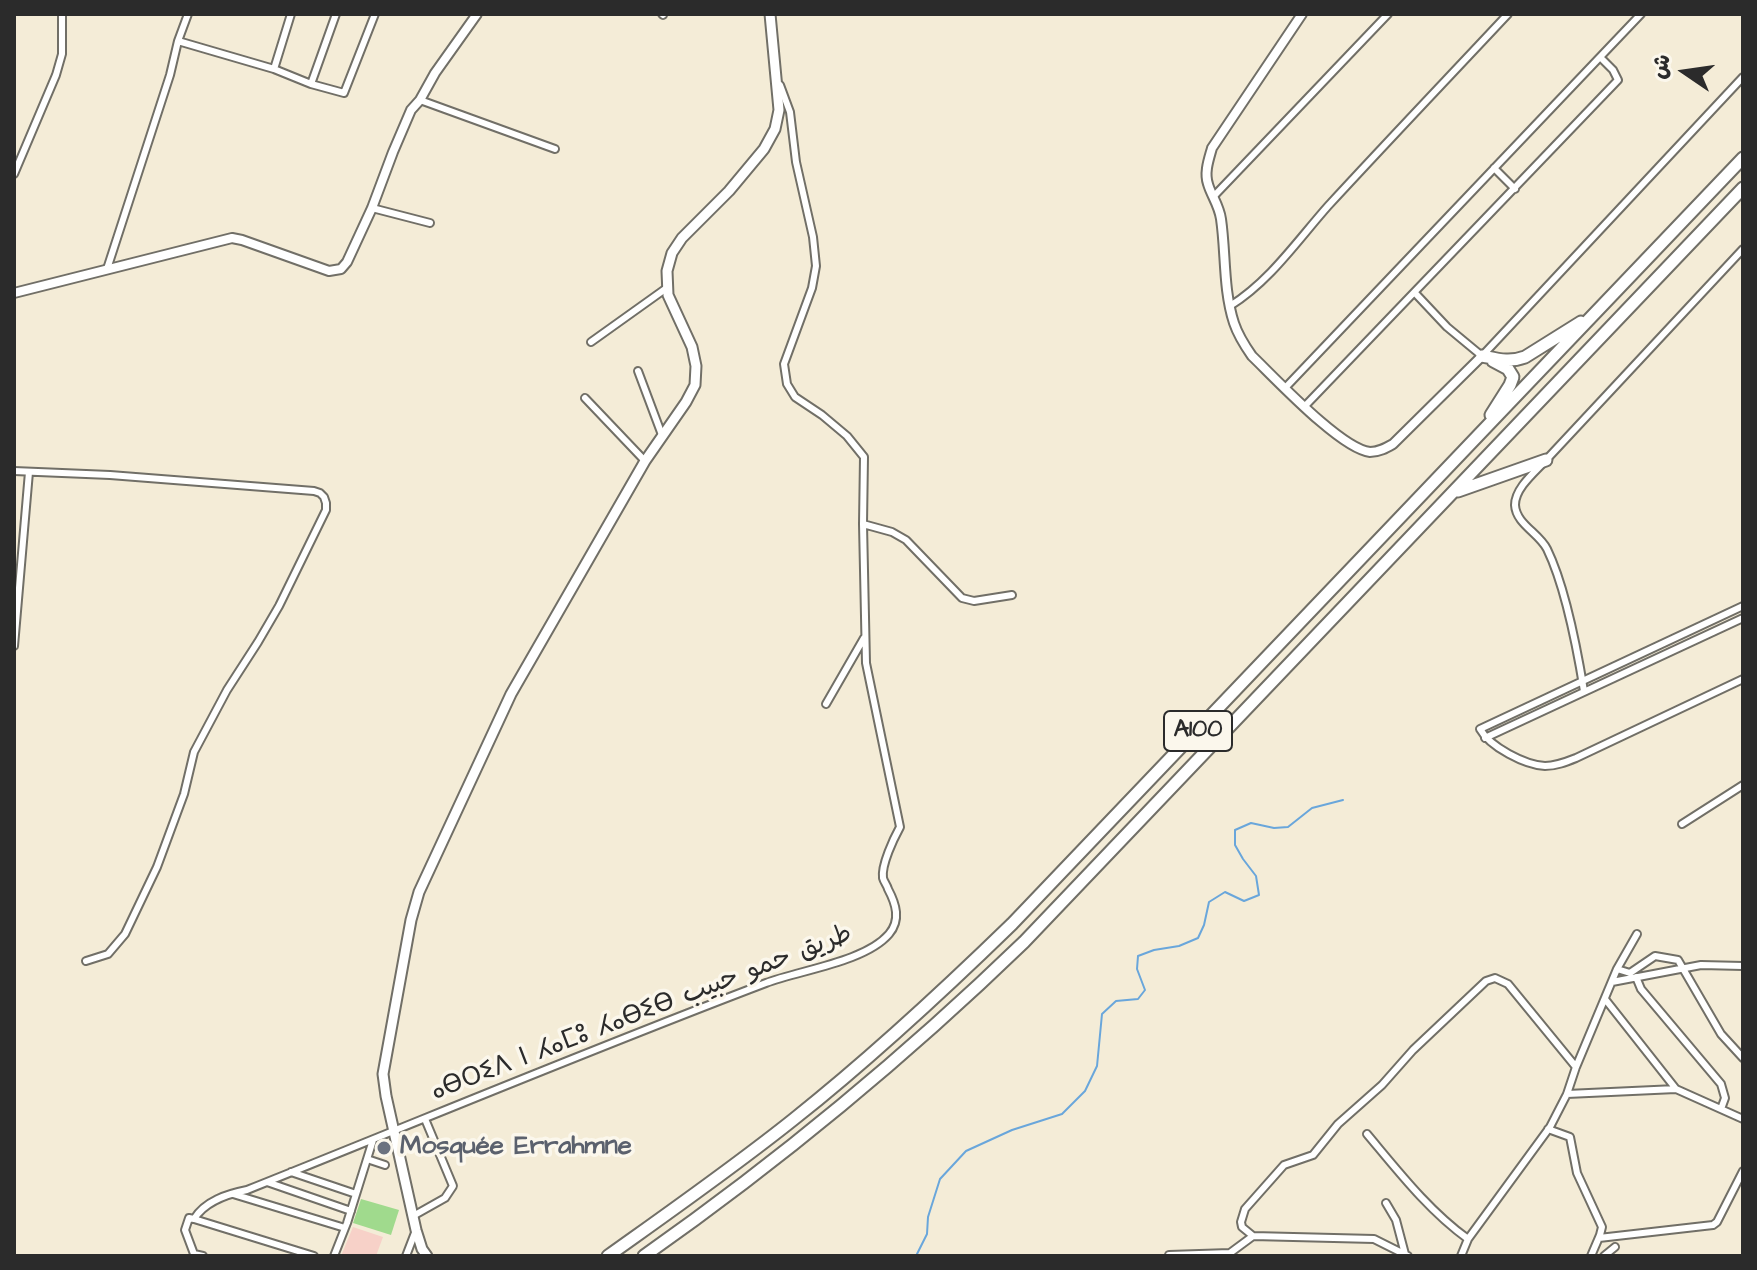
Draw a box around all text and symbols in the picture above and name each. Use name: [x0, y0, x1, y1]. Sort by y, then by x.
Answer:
north arrow: [1645, 32, 1725, 112]
text: ش: [1643, 51, 1679, 82]
road number: A100: [1164, 711, 1232, 751]
street label: ⴰⴱⵔⵉⴷ ⵏ ⵃⴰⵎⵓ ⵃⴰⴱⵉⴱ طريق حمو حبيب: [427, 919, 857, 1109]
place label: Mosquée Errahmne: [400, 1132, 632, 1164]
marker: Mosquée Errahmne: [375, 1139, 393, 1157]

